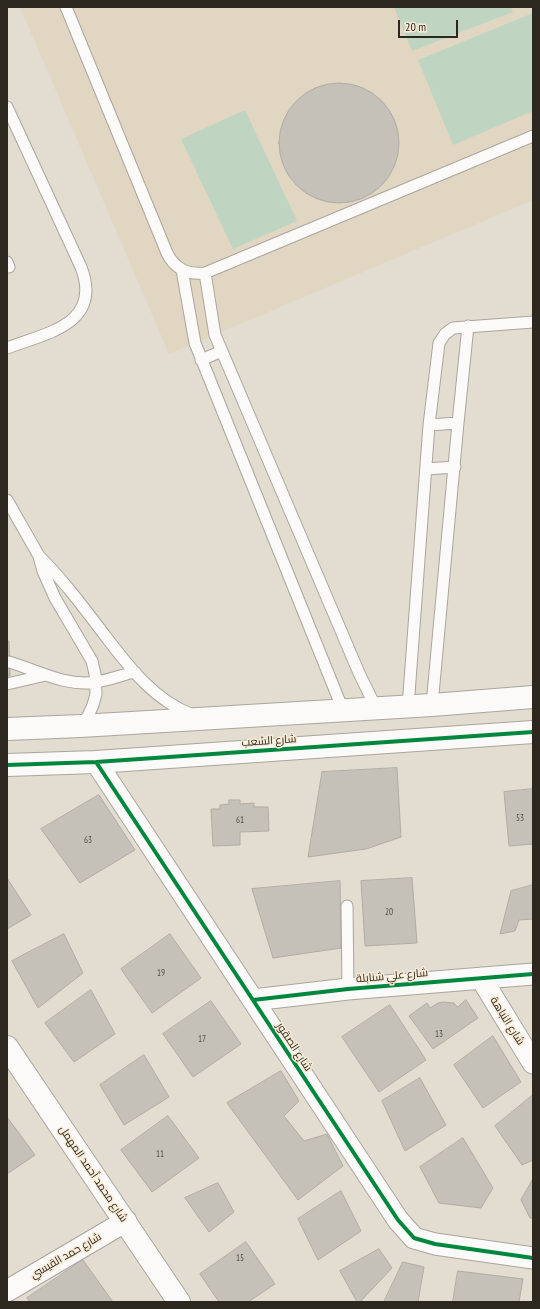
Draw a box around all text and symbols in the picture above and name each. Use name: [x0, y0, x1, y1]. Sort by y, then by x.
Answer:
scale bar: [400, 12, 460, 38]
text: 20 m: [405, 19, 426, 34]
street label: شارع الشعب: [241, 732, 297, 750]
house number: 53: [516, 813, 524, 823]
house number: 61: [236, 815, 244, 825]
house number: 63: [84, 835, 92, 845]
house number: 20: [385, 907, 393, 917]
street label: شارع علي شنابلة: [355, 966, 429, 986]
house number: 19: [157, 968, 165, 978]
street label: شارع النباهة: [487, 994, 527, 1048]
street label: شارع الصقور: [273, 1020, 315, 1074]
house number: 13: [435, 1029, 443, 1039]
house number: 17: [198, 1034, 206, 1044]
street label: شارع محمد أحمد المهمل: [56, 1123, 130, 1225]
house number: 11: [156, 1149, 164, 1159]
street label: شارع حمد القيسي: [28, 1230, 104, 1282]
house number: 15: [236, 1253, 244, 1263]

